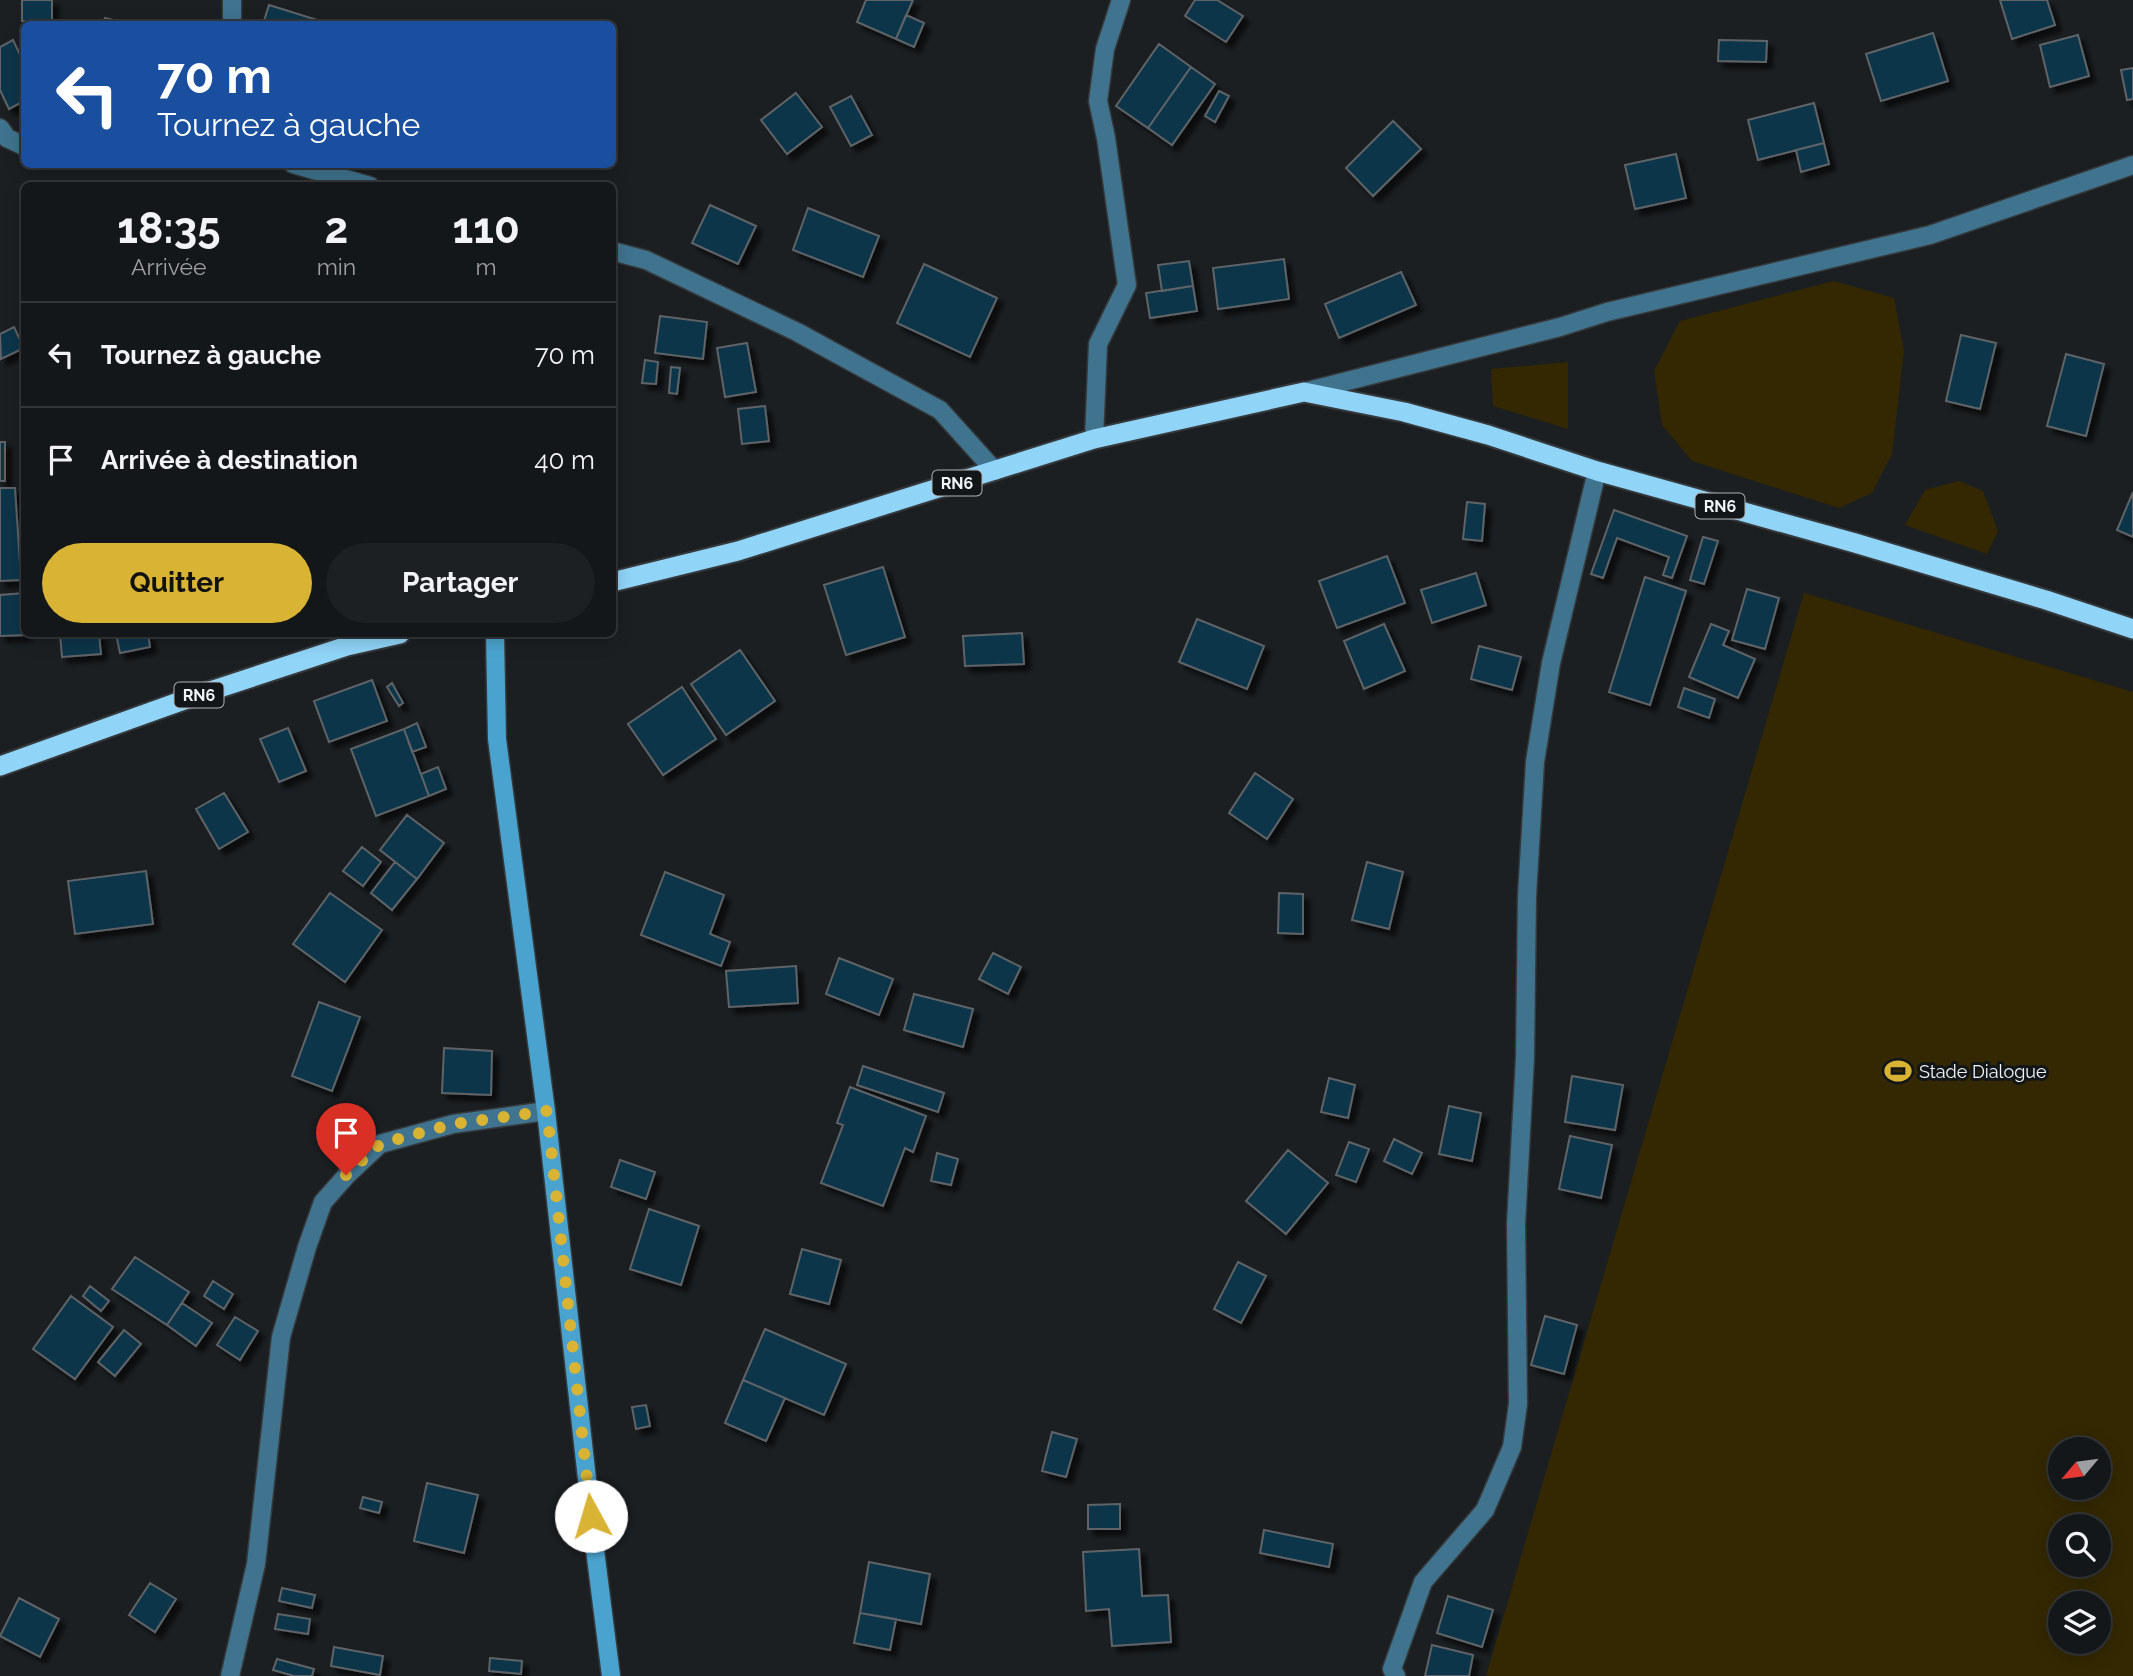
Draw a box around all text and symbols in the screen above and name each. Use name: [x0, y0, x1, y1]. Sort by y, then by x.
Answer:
text: 70 m: [157, 47, 272, 104]
icon: left: [42, 49, 133, 140]
text: Tournez à gauche: [157, 106, 420, 143]
text: 18:35: [117, 204, 220, 253]
text: 2: [325, 204, 348, 253]
text: 110: [452, 204, 520, 253]
text: Arrivée: [131, 253, 207, 280]
text: min: [317, 253, 356, 280]
text: m: [476, 253, 497, 280]
icon: left: [42, 336, 80, 374]
text: Tournez à gauche: [101, 340, 321, 370]
text: 70 m: [535, 340, 595, 370]
icon: arrive: [42, 441, 80, 479]
text: Arrivée à destination: [101, 445, 358, 475]
text: 40 m: [534, 445, 595, 475]
road number: RN6: [932, 470, 982, 496]
road number: RN6: [1696, 494, 1744, 519]
button: Quitter: [42, 543, 312, 623]
button: Partager: [326, 543, 595, 623]
road number: RN6: [174, 682, 224, 708]
sports icon: Stade Dialogue: [1883, 1056, 1913, 1086]
place label: Stade Dialogue: [1919, 1061, 2047, 1082]
pin: [316, 1103, 376, 1175]
icon: arrive: [327, 1114, 365, 1152]
north arrow: [2048, 1437, 2110, 1500]
map controls: [2048, 1437, 2111, 1654]
position arrow: [554, 1479, 628, 1553]
button: search: [2048, 1514, 2111, 1577]
button: layers: [2048, 1591, 2111, 1654]

